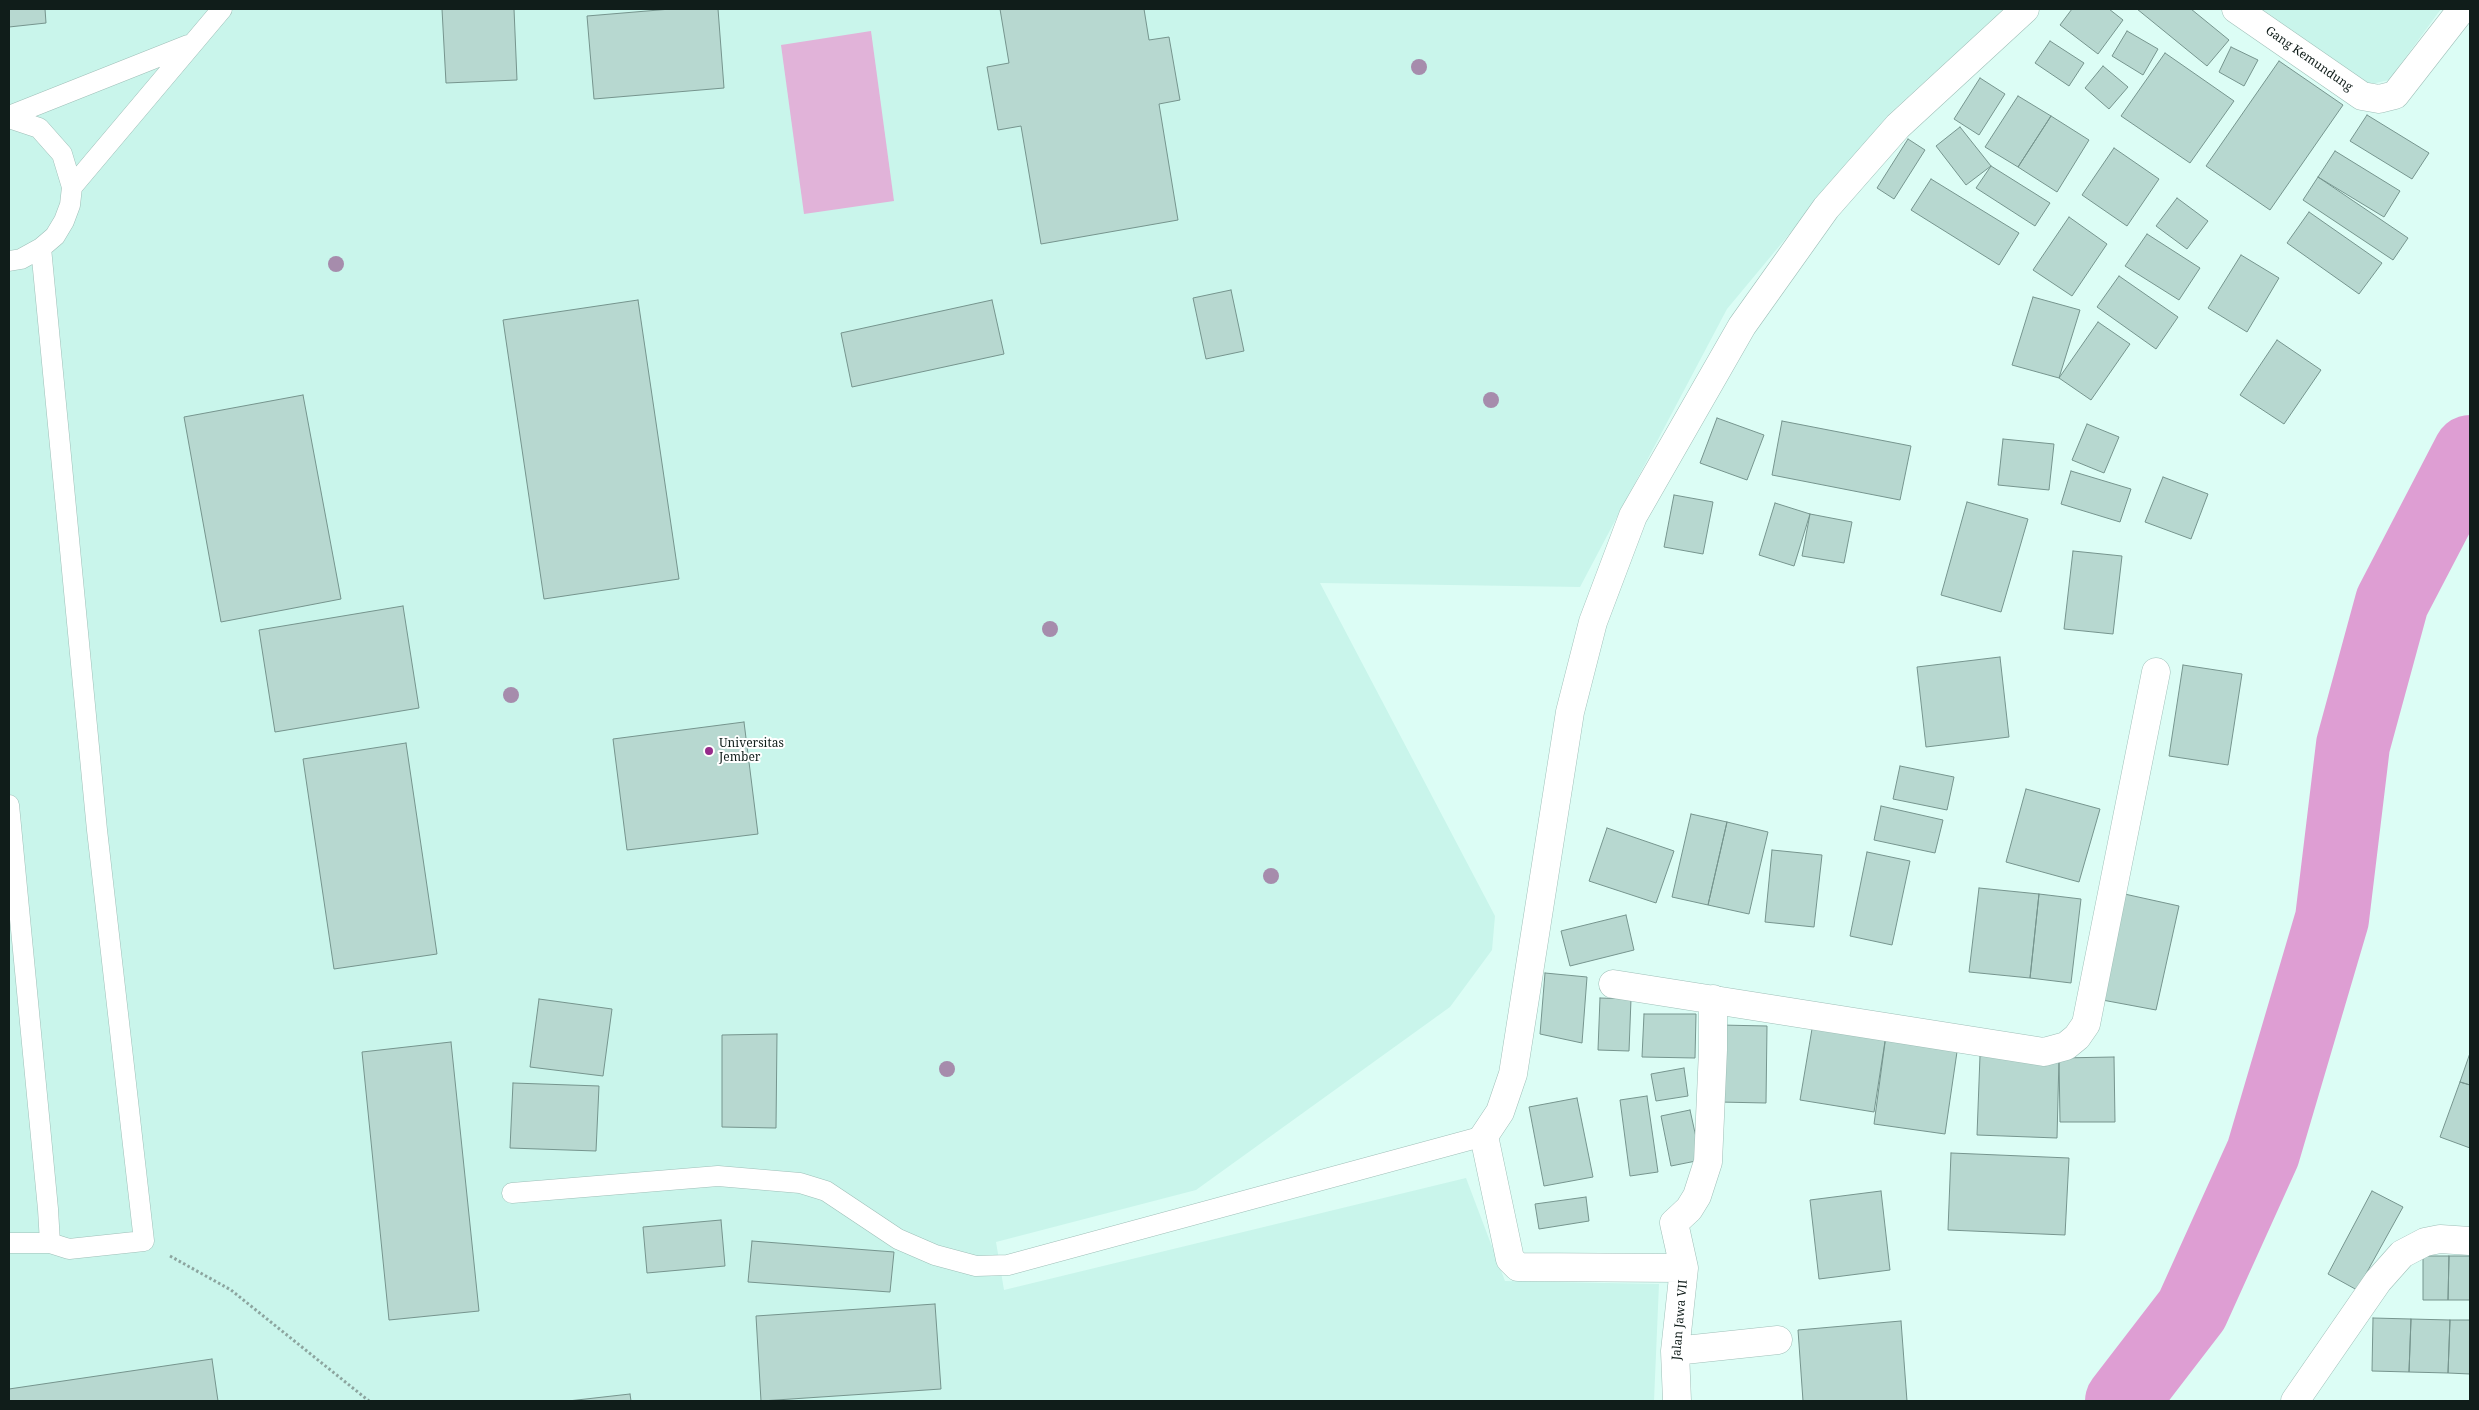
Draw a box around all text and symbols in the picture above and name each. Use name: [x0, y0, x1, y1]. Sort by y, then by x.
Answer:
street label: Gang Kemundung: [2263, 24, 2355, 94]
place label: Universitas Jember: [719, 737, 784, 765]
marker: Universitas Jember: [703, 745, 715, 757]
street label: Jalan Jawa VII: [1669, 1279, 1691, 1361]

